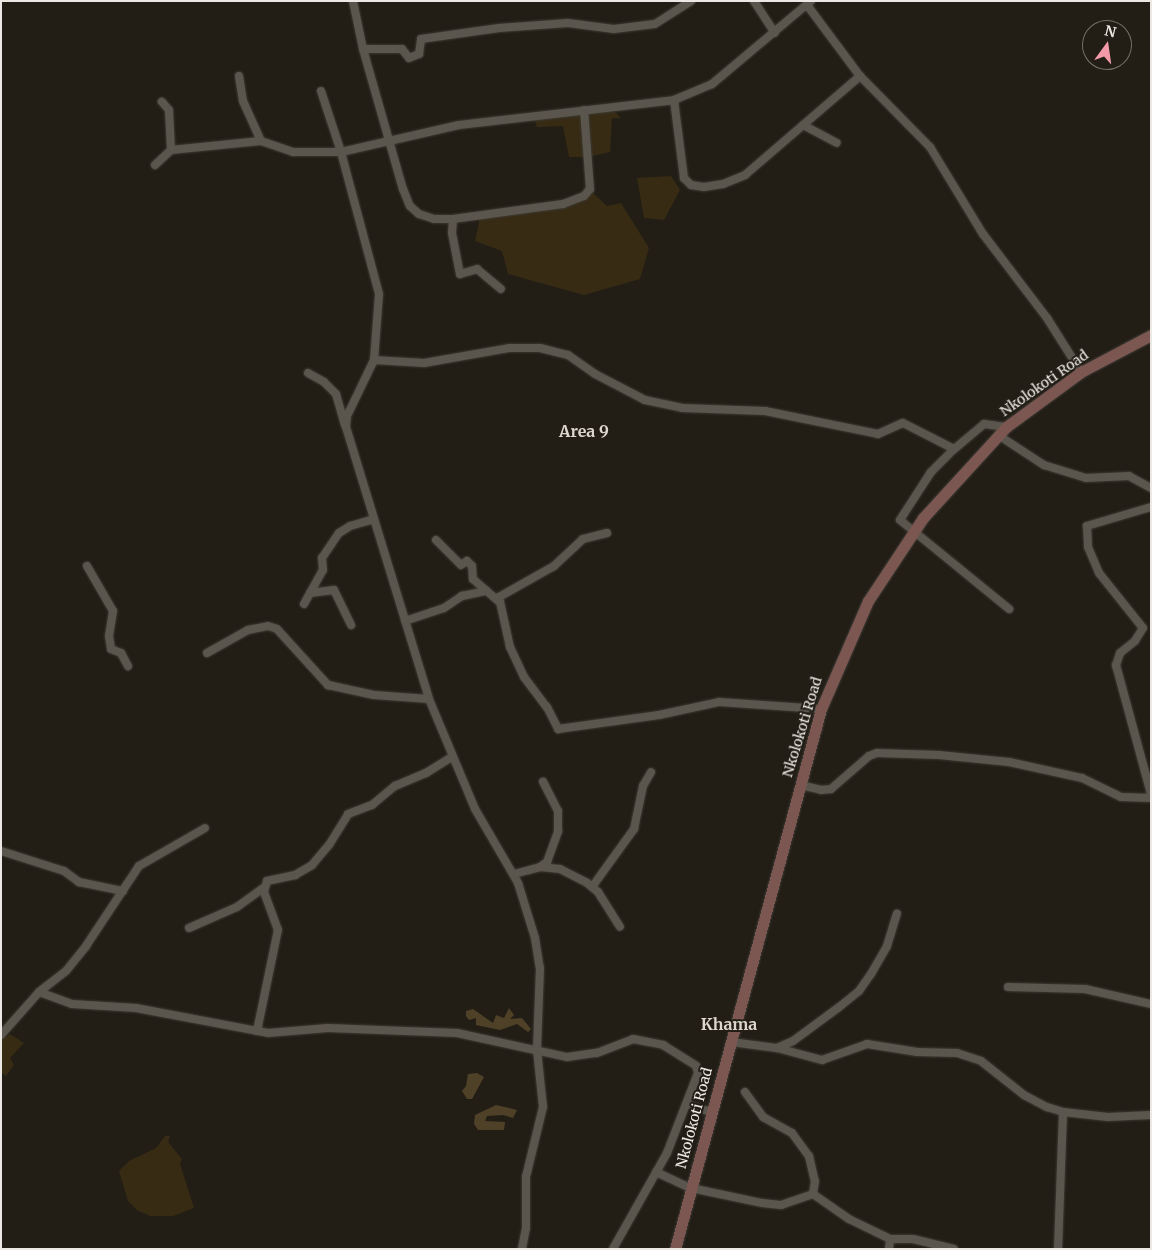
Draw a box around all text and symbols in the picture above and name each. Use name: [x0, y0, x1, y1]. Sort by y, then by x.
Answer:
north arrow: [1082, 20, 1132, 70]
text: N: [1103, 21, 1118, 41]
street label: Nkolokoti Road: [997, 346, 1091, 420]
district label: Area 9: [559, 421, 609, 441]
street label: Nkolokoti Road: [779, 675, 825, 779]
district label: Khama: [701, 1014, 757, 1034]
street label: Nkolokoti Road: [672, 1066, 716, 1170]

